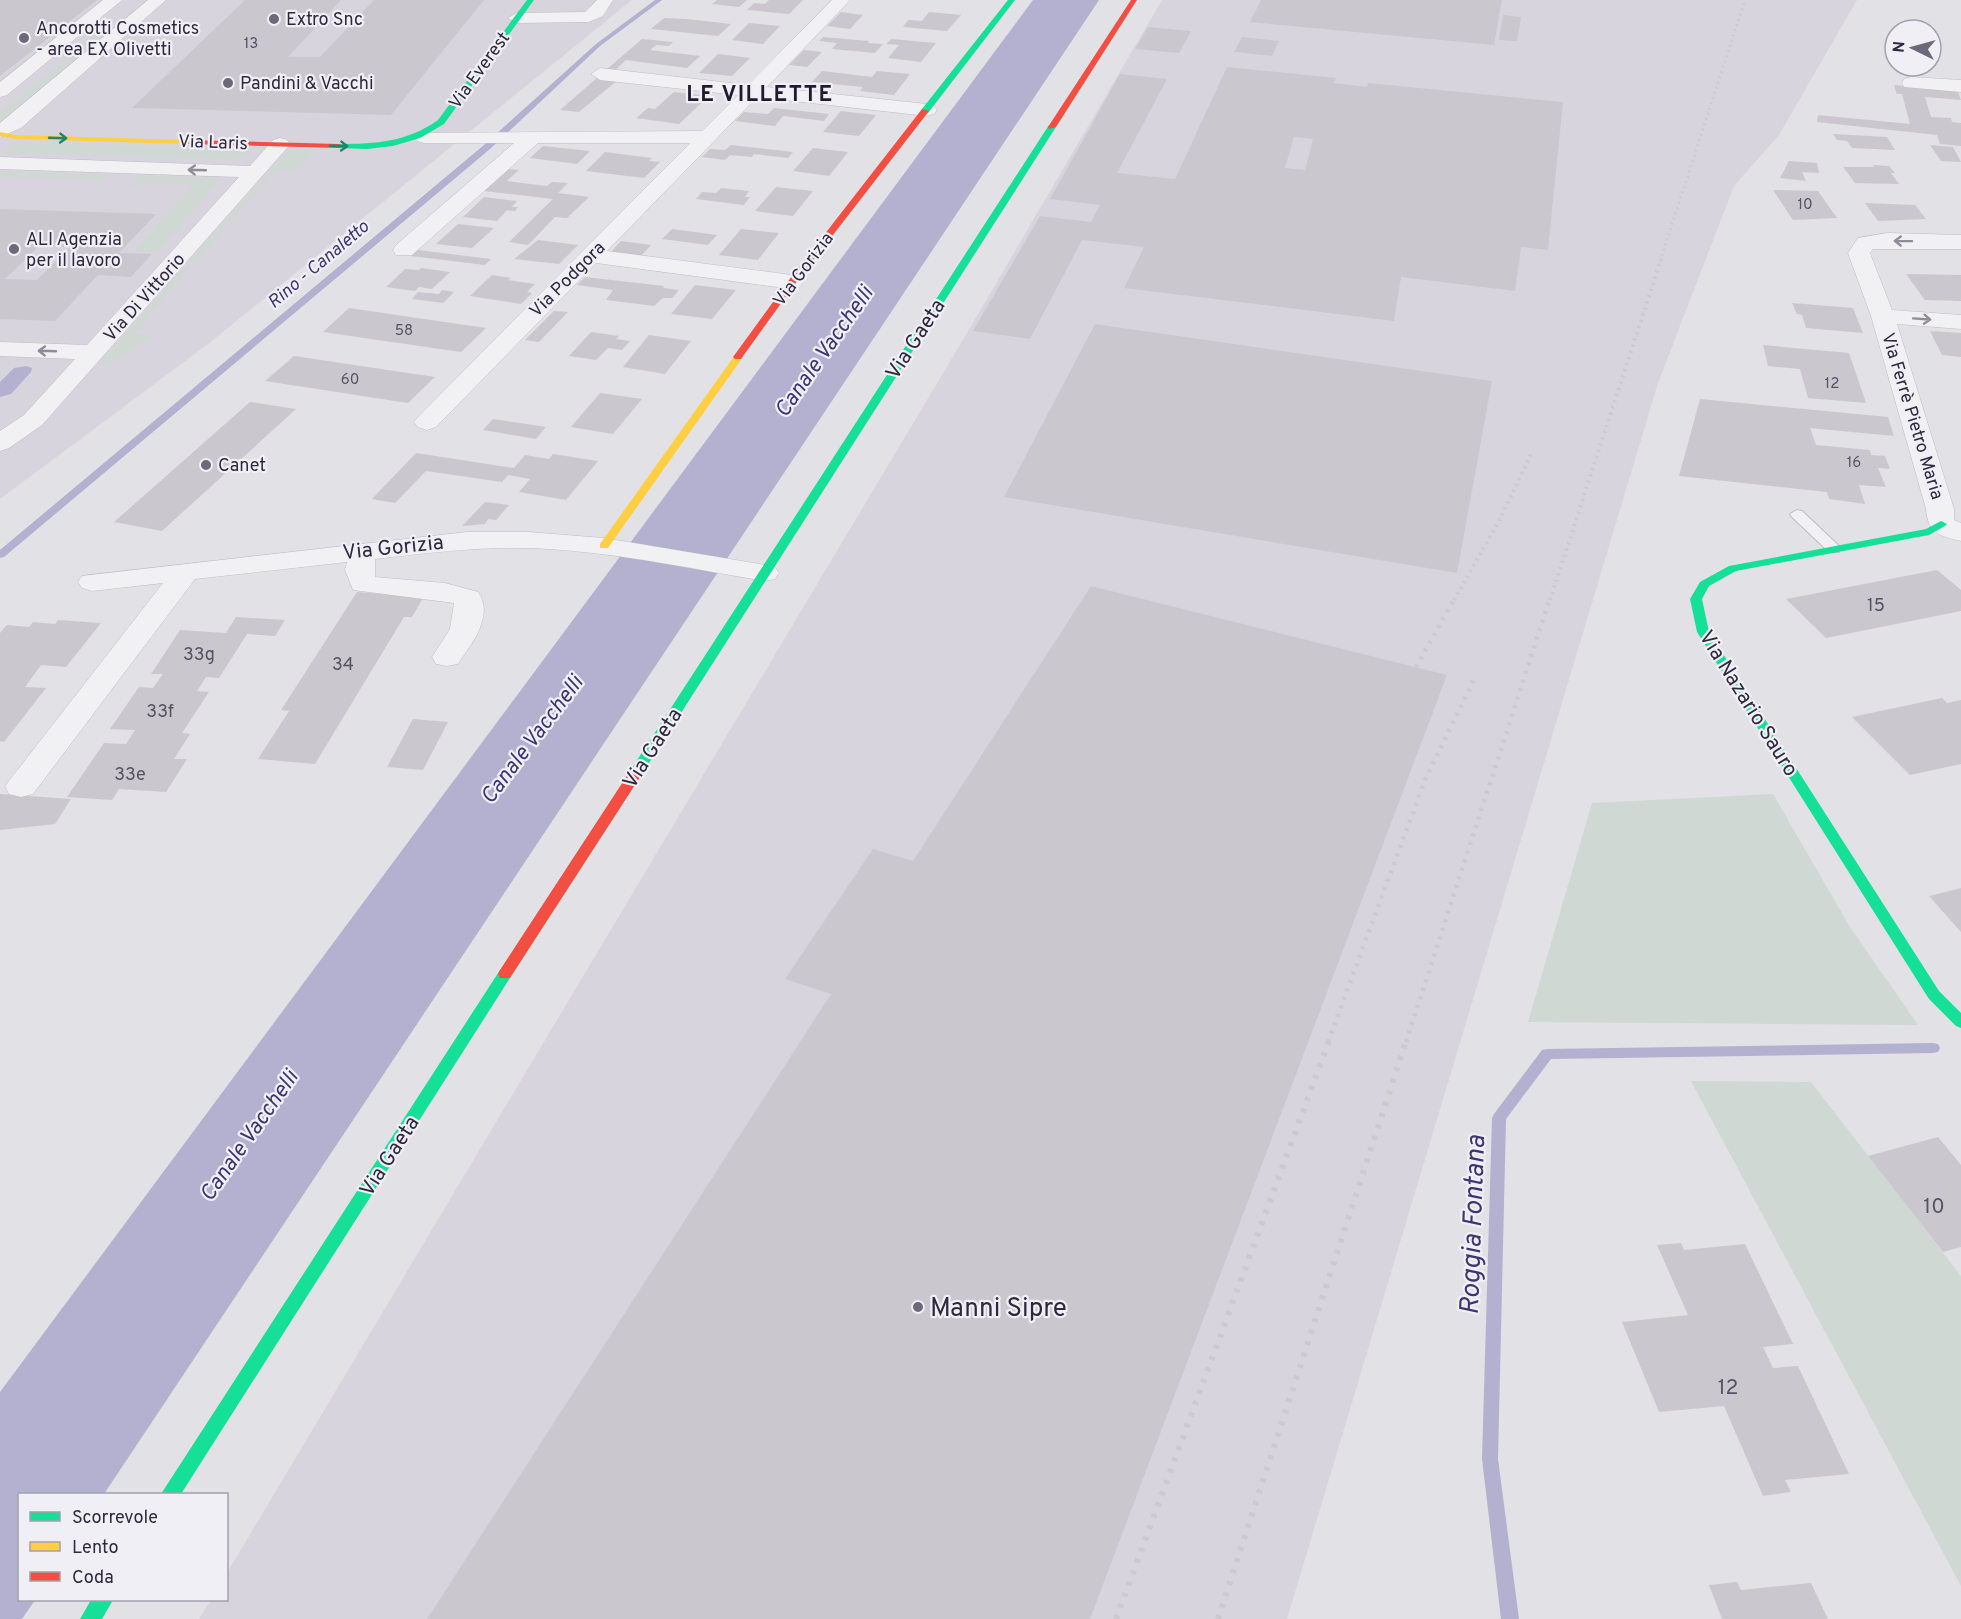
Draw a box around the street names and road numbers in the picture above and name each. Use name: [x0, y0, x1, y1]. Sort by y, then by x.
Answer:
street label: Via Everest: [444, 28, 516, 114]
street label: Via Laris: [178, 131, 248, 156]
street label: Via Gorizia: [769, 228, 840, 312]
street label: Via Podgora: [525, 237, 611, 323]
street label: Via Di Vittorio: [99, 249, 191, 347]
street label: Via Gaeta: [880, 294, 952, 385]
street label: Via Ferrè Pietro Maria: [1875, 330, 1948, 503]
street label: Via Gorizia: [341, 530, 445, 567]
street label: Via Nazario Sauro: [1692, 626, 1803, 782]
street label: Via Gaeta: [617, 703, 689, 794]
street label: Via Gaeta: [354, 1111, 426, 1202]

